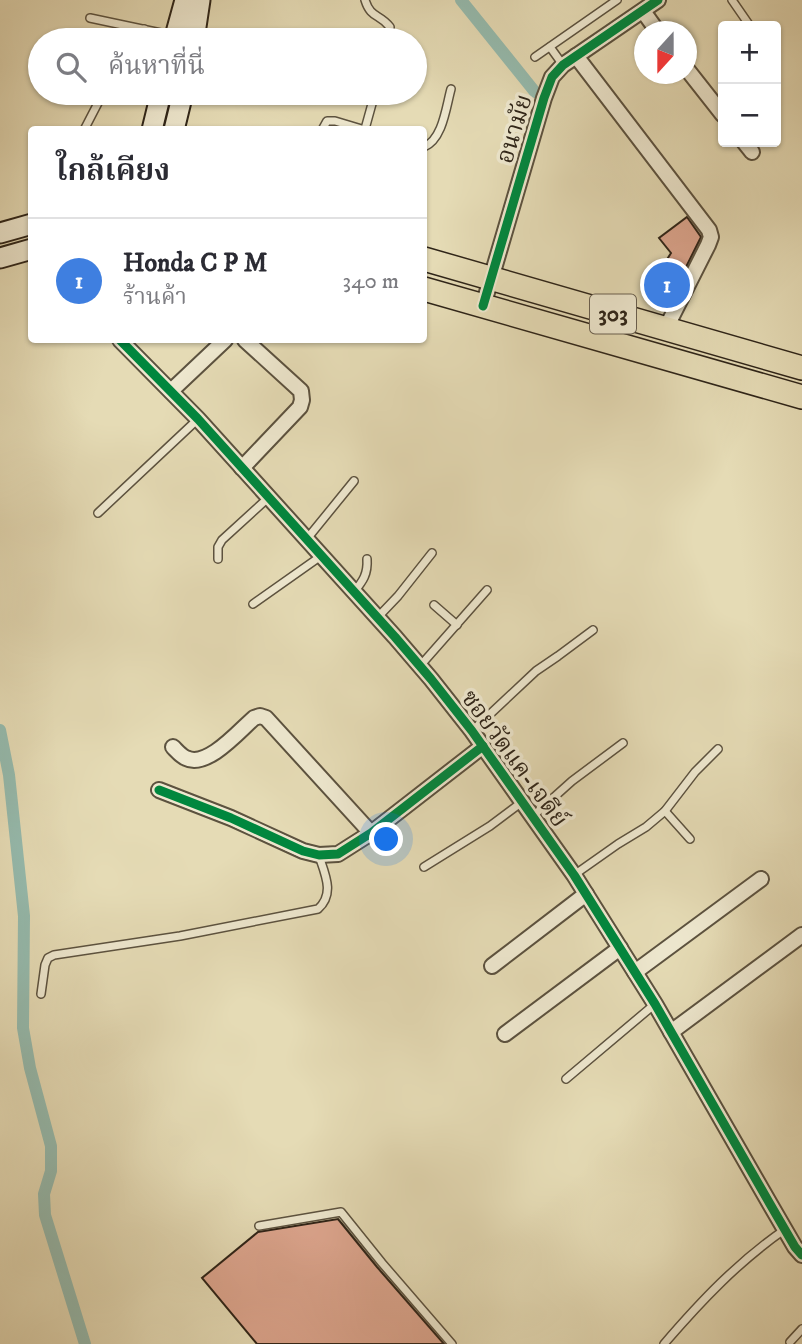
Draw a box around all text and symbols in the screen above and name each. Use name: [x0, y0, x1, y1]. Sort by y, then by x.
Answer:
north arrow: [634, 21, 697, 84]
map controls: [718, 21, 781, 147]
button: +: [718, 21, 781, 84]
search box: [28, 28, 427, 105]
icon: search: [52, 48, 90, 86]
text: ค้นหาที่นี่: [108, 50, 205, 83]
button: −: [718, 84, 781, 147]
street label: อนามัย: [490, 91, 540, 167]
text: ใกล้เคียง: [56, 153, 170, 190]
text: Honda C P M: [123, 247, 267, 280]
pin: 1: [644, 259, 690, 311]
text: 1: [75, 267, 83, 296]
text: 340 m: [343, 267, 399, 296]
text: ร้านค้า: [123, 283, 187, 312]
road number: 303: [590, 294, 636, 334]
street label: ซอยวัดแค-เจดีย์: [454, 683, 576, 834]
your location: [369, 822, 403, 856]

